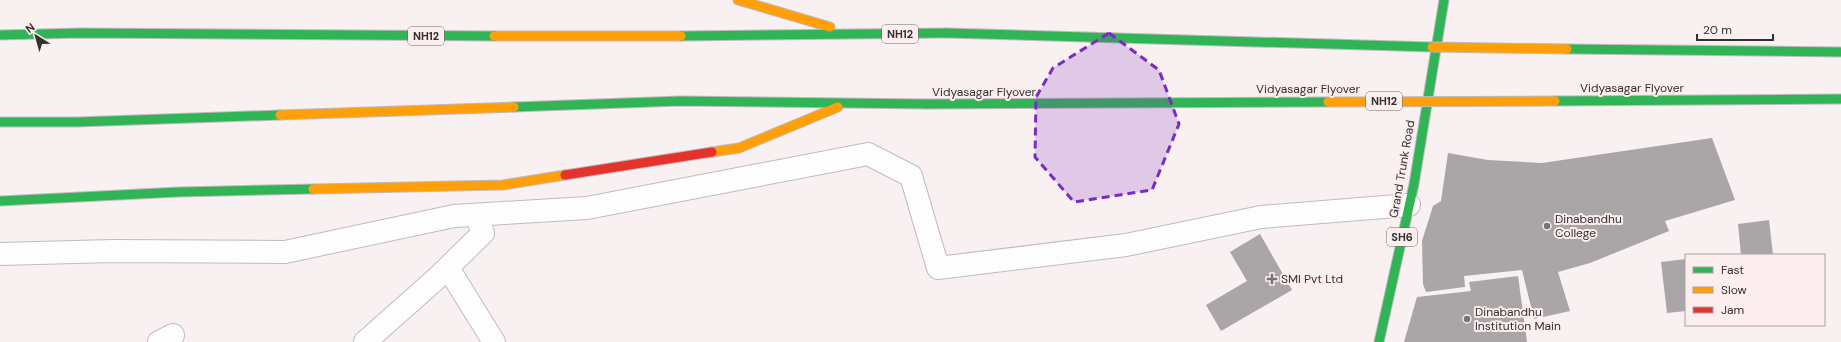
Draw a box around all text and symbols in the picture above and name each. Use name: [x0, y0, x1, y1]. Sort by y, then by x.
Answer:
north arrow: [16, 16, 56, 56]
scale bar: [1697, 16, 1773, 42]
text: N: [23, 20, 37, 36]
text: 20 m: [1703, 22, 1732, 38]
road number: NH12: [882, 25, 918, 43]
road number: NH12: [408, 27, 444, 45]
street label: Vidyasagar Flyover: [1580, 80, 1685, 96]
street label: Vidyasagar Flyover: [1256, 81, 1361, 97]
street label: Vidyasagar Flyover: [932, 84, 1037, 100]
road number: NH12: [1366, 92, 1402, 110]
street label: Grand Trunk Road: [1386, 119, 1418, 219]
place label: Dinabandhu College: [1555, 211, 1622, 241]
marker: Dinabandhu College: [1542, 221, 1552, 231]
road number: SH6: [1387, 228, 1417, 246]
legend: [1685, 254, 1825, 326]
text: Fast: [1721, 262, 1744, 278]
place label: SMI Pvt Ltd: [1281, 271, 1343, 287]
marker: SMI Pvt Ltd: [1266, 273, 1278, 285]
text: Slow: [1721, 282, 1747, 298]
text: Jam: [1721, 302, 1744, 318]
place label: Dinabandhu Institution Main: [1475, 304, 1561, 334]
marker: Dinabandhu Institution Main: [1462, 314, 1472, 324]

